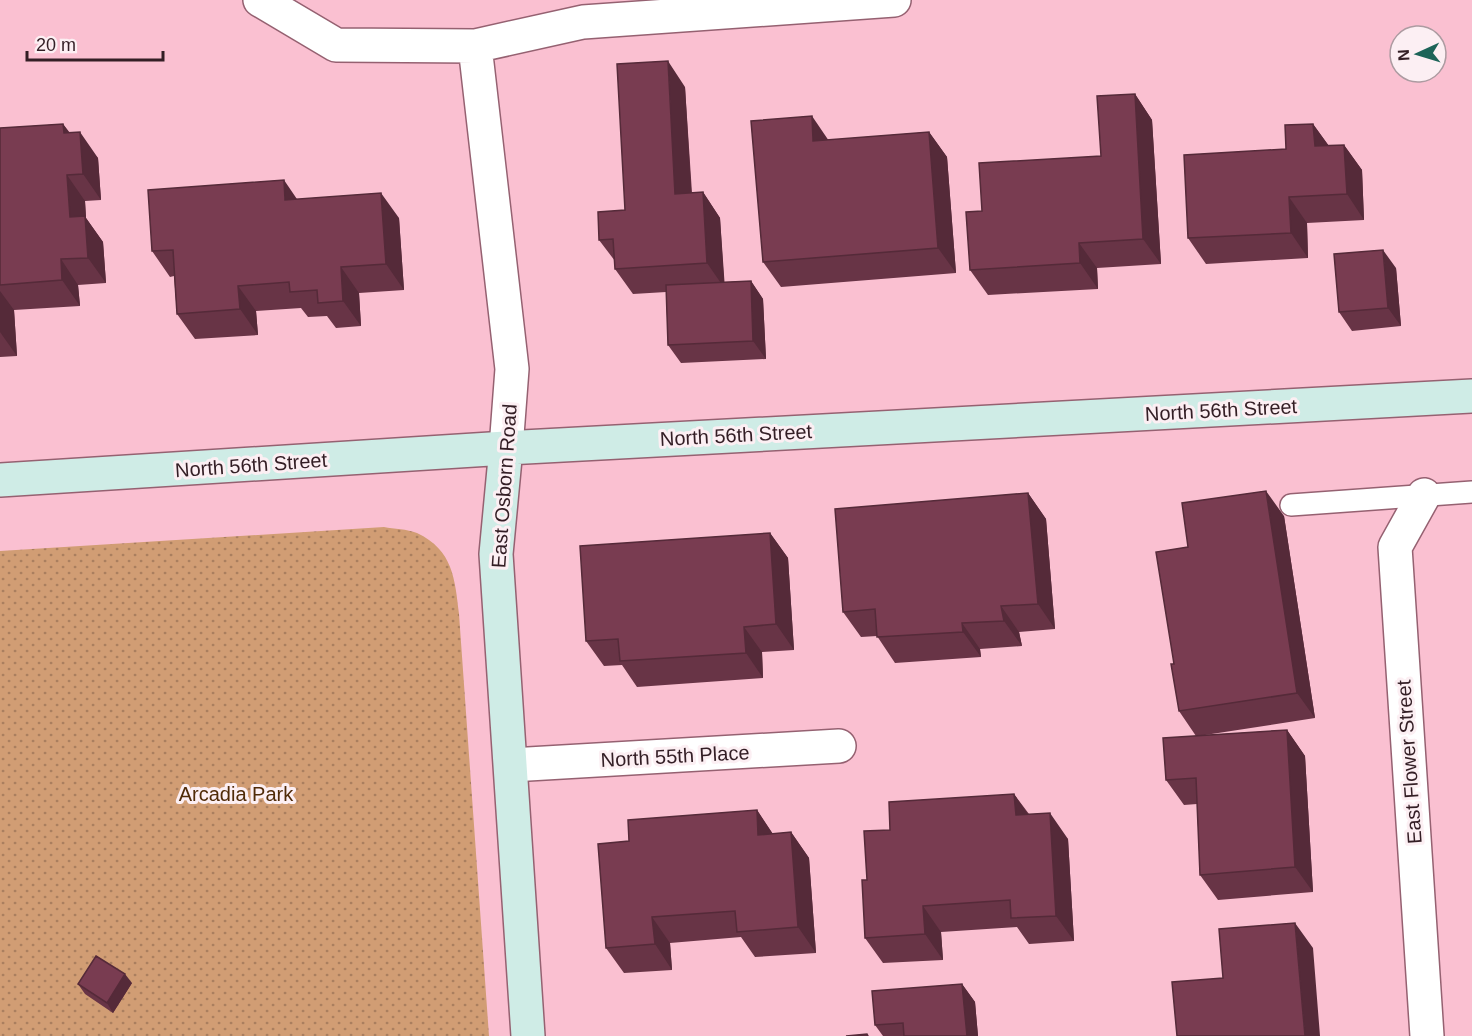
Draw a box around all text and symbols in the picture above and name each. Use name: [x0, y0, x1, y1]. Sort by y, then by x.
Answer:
scale bar: [27, 24, 164, 62]
north arrow: [1388, 24, 1448, 84]
text: 20 m: [36, 35, 76, 55]
text: N: [1395, 49, 1412, 61]
street label: North 56th Street: [1144, 395, 1298, 425]
street label: East Osborn Road: [487, 403, 521, 569]
street label: North 56th Street: [659, 420, 813, 450]
street label: North 56th Street: [174, 449, 328, 481]
street label: East Flower Street: [1392, 679, 1426, 845]
street label: North 55th Place: [600, 741, 750, 771]
park label: Arcadia Park: [179, 783, 294, 805]

